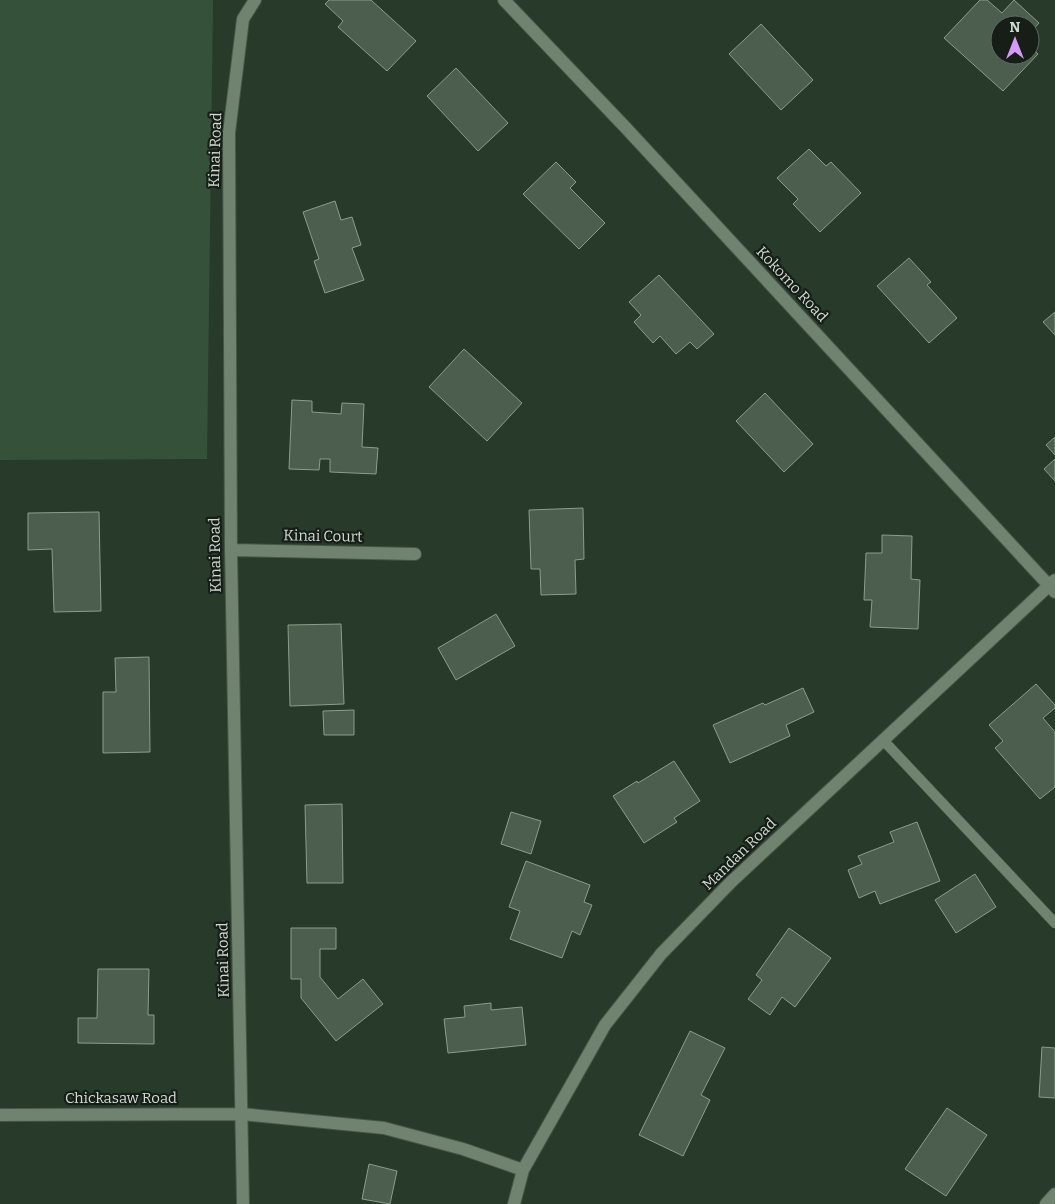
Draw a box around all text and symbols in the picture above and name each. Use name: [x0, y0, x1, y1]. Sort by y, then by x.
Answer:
north arrow: [990, 15, 1040, 65]
text: N: [1010, 19, 1021, 36]
street label: Kinai Road: [205, 112, 225, 188]
street label: Kokomo Road: [753, 243, 832, 325]
street label: Kinai Road: [205, 517, 225, 593]
street label: Kinai Court: [283, 526, 363, 546]
street label: Mandan Road: [698, 814, 780, 894]
street label: Kinai Road: [213, 922, 233, 998]
street label: Chickasaw Road: [65, 1089, 177, 1107]

